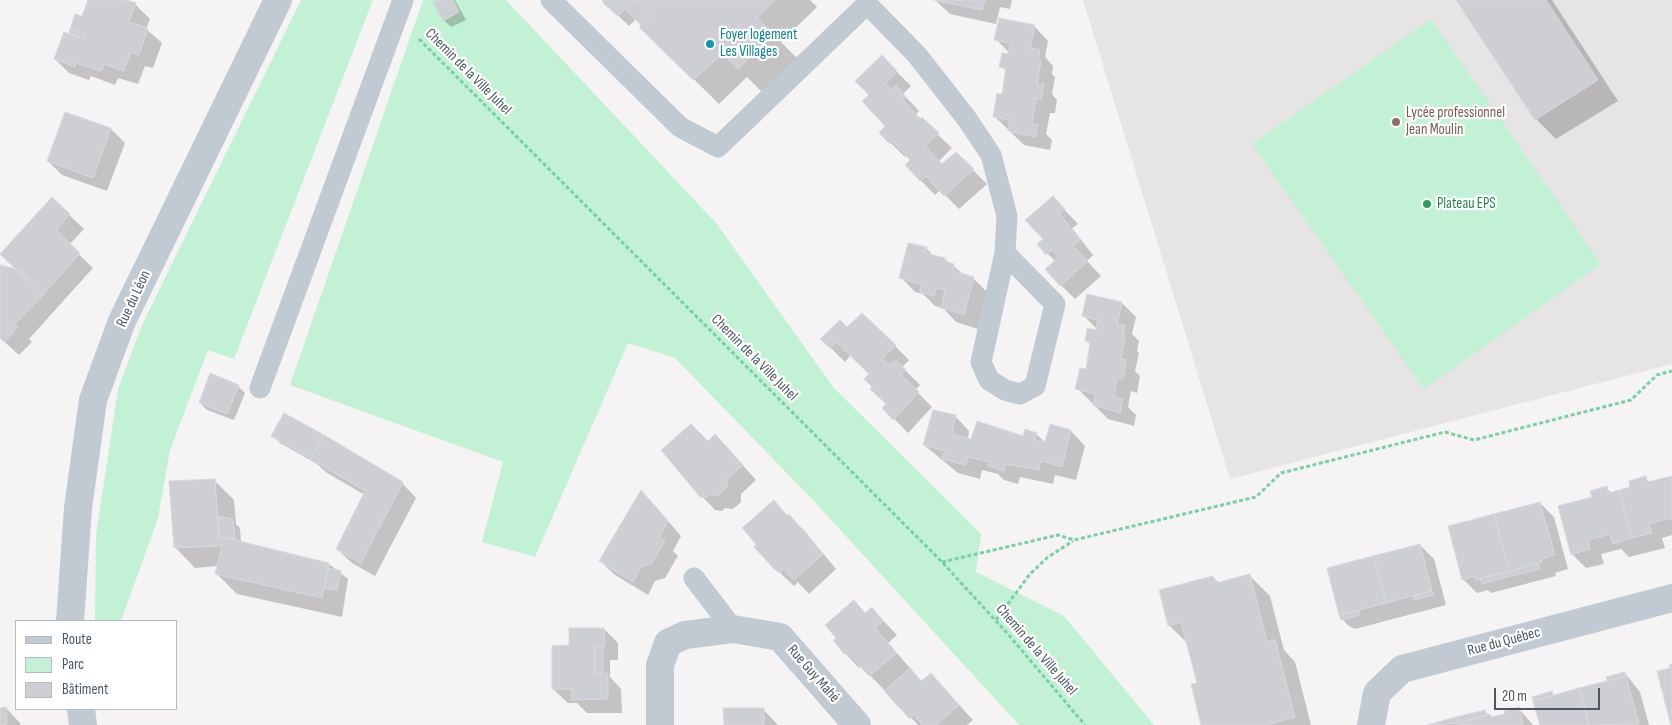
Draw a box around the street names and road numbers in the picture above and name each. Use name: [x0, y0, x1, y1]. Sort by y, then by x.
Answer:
street label: Chemin de la Ville Juhel: [421, 25, 515, 119]
street label: Rue du Léon: [113, 268, 155, 330]
street label: Chemin de la Ville Juhel: [707, 311, 801, 405]
street label: Chemin de la Ville Juhel: [992, 601, 1080, 699]
street label: Rue du Québec: [1466, 624, 1542, 660]
street label: Rue Guy Mahé: [783, 641, 843, 707]

